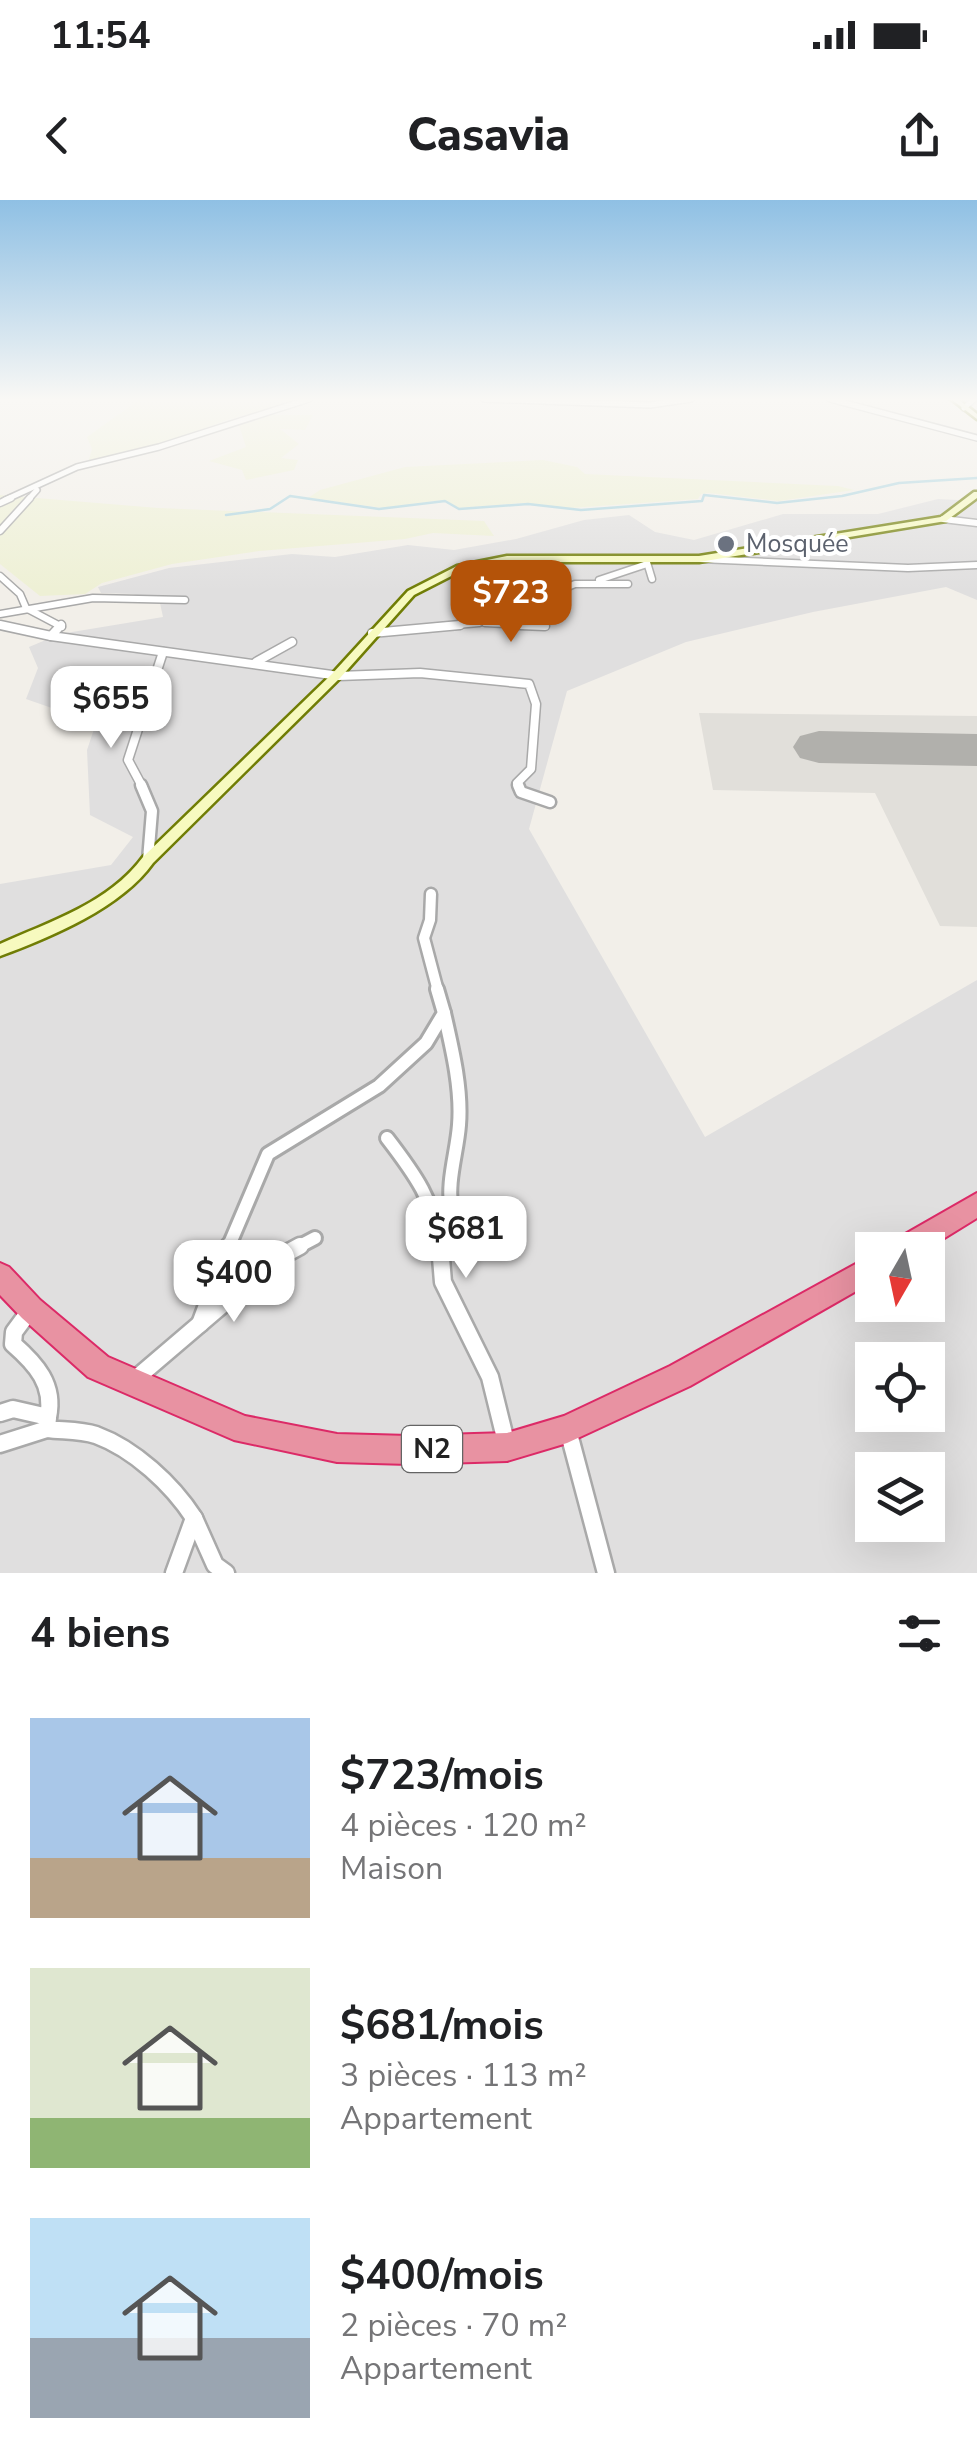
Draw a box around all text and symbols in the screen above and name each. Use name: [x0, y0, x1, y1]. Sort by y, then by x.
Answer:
text: 11:54: [50, 10, 151, 61]
text: Casavia: [407, 105, 570, 166]
icon: back: [30, 108, 85, 163]
icon: share: [892, 108, 947, 163]
place label: Mosquée: [746, 527, 849, 561]
marker: Mosquée: [715, 533, 737, 555]
pin: $723: [452, 560, 570, 645]
text: $723: [473, 571, 549, 614]
pin: $655: [52, 666, 170, 751]
text: $655: [73, 677, 149, 720]
pin: $681: [407, 1196, 525, 1281]
text: $681: [428, 1207, 504, 1250]
north arrow: [855, 1232, 945, 1322]
map controls: [855, 1232, 945, 1542]
pin: $400: [175, 1240, 293, 1325]
text: $400: [196, 1251, 272, 1294]
button: locate: [855, 1342, 945, 1432]
road number: N2: [402, 1426, 462, 1472]
button: layers: [855, 1452, 945, 1542]
text: 4 biens: [30, 1605, 170, 1662]
icon: filters: [892, 1606, 947, 1661]
text: $723/mois: [340, 1747, 544, 1804]
icon: home: [110, 1758, 230, 1878]
text: 4 pièces · 120 m²: [340, 1804, 587, 1847]
text: Maison: [340, 1847, 443, 1890]
text: $681/mois: [340, 1997, 544, 2054]
icon: home: [110, 2008, 230, 2128]
text: 3 pièces · 113 m²: [340, 2054, 587, 2097]
text: Appartement: [340, 2097, 532, 2140]
text: $400/mois: [340, 2247, 544, 2304]
icon: home: [110, 2258, 230, 2378]
text: 2 pièces · 70 m²: [340, 2304, 567, 2347]
text: Appartement: [340, 2347, 532, 2390]

